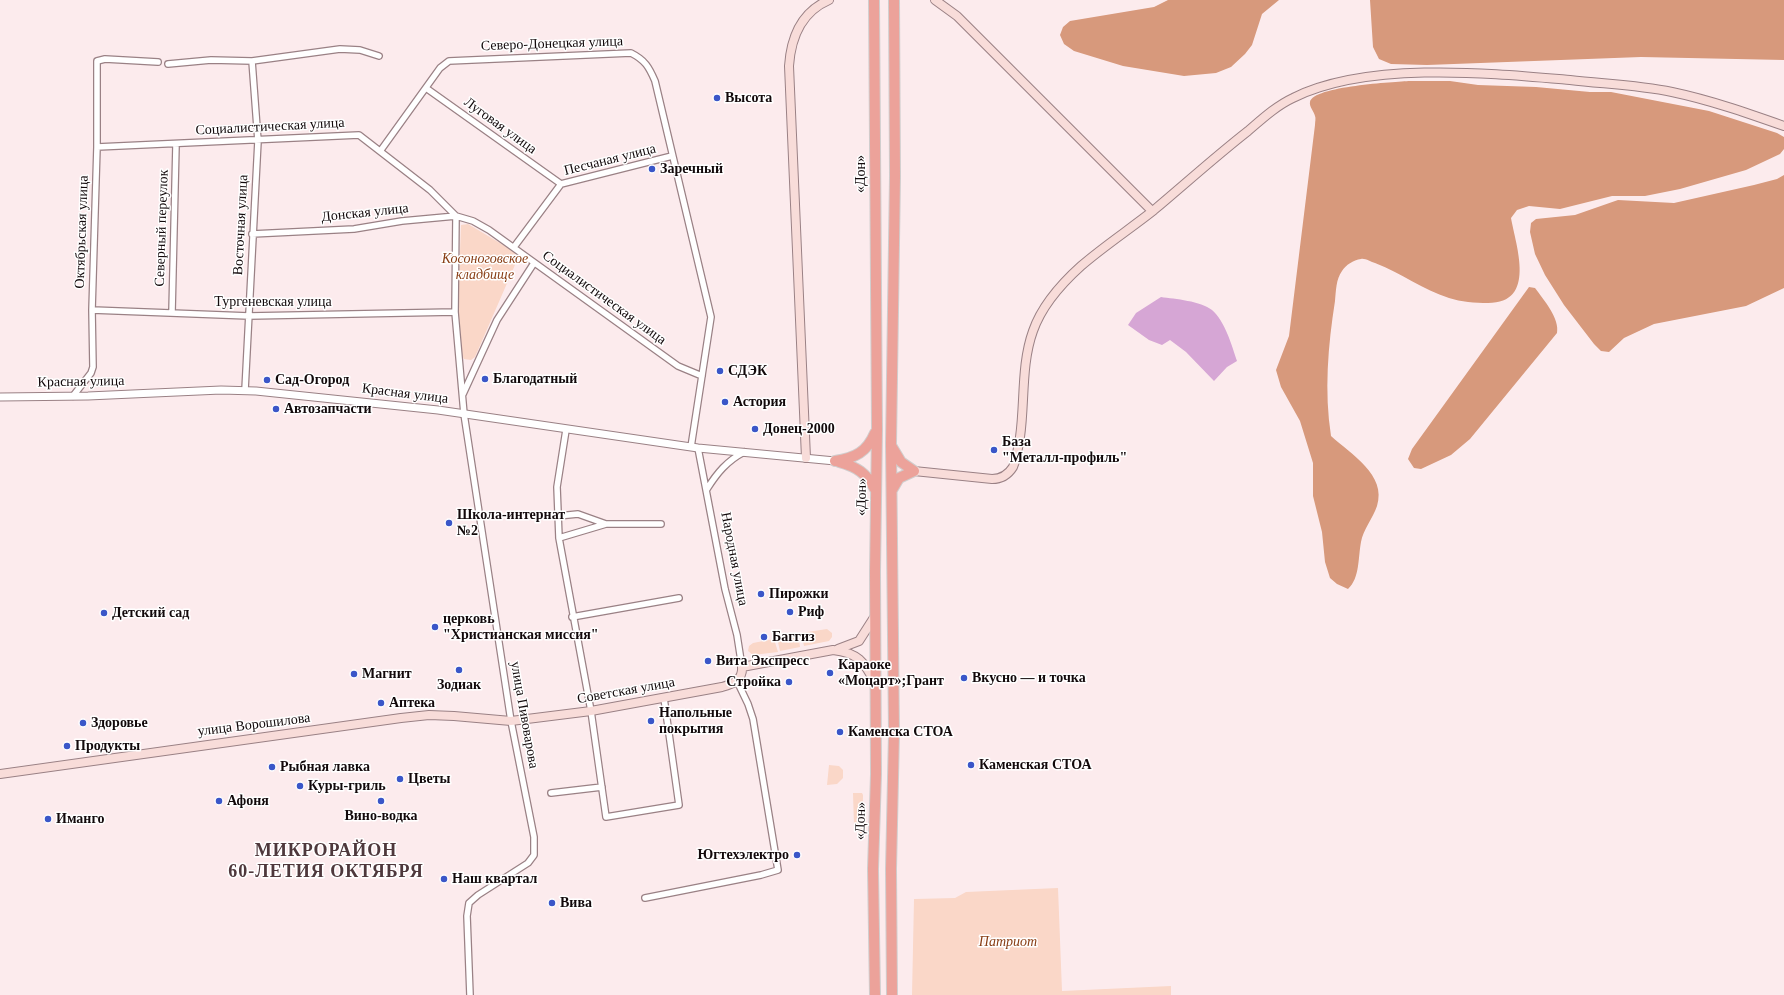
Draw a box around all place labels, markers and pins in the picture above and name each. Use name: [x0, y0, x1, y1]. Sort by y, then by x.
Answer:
place label: Высота: [725, 90, 772, 106]
marker: Высота: [712, 93, 722, 103]
place label: Заречный: [660, 161, 723, 177]
marker: Заречный: [647, 164, 657, 174]
place label: СДЭК: [728, 363, 767, 379]
marker: СДЭК: [715, 366, 725, 376]
place label: Благодатный: [493, 371, 577, 387]
place label: Сад-Огород: [275, 372, 349, 388]
marker: Благодатный: [480, 374, 490, 384]
marker: Сад-Огород: [262, 375, 272, 385]
place label: Астория: [733, 394, 786, 410]
marker: Астория: [720, 397, 730, 407]
place label: Автозапчасти: [284, 401, 372, 417]
marker: Автозапчасти: [271, 404, 281, 414]
place label: Донец-2000: [763, 421, 835, 437]
marker: Донец-2000: [750, 424, 760, 434]
place label: База "Металл-профиль": [1002, 434, 1127, 466]
marker: База "Металл-профиль": [989, 445, 999, 455]
place label: Школа-интернат №2: [457, 507, 565, 540]
marker: Школа-интернат №2: [444, 518, 454, 528]
place label: Пирожки: [769, 586, 829, 602]
marker: Пирожки: [756, 589, 766, 599]
place label: Риф: [798, 604, 824, 620]
place label: Детский сад: [112, 605, 189, 621]
marker: Риф: [785, 607, 795, 617]
marker: Детский сад: [99, 608, 109, 618]
place label: церковь "Христианская миссия": [443, 611, 599, 644]
marker: церковь "Христианская миссия": [430, 622, 440, 632]
place label: Баггиз: [772, 629, 815, 645]
marker: Баггиз: [759, 632, 769, 642]
place label: Вита Экспресс: [716, 653, 809, 669]
marker: Вита Экспресс: [703, 656, 713, 666]
place label: Караоке «Моцарт»;Грант: [838, 657, 944, 690]
marker: Зодиак: [454, 665, 464, 675]
place label: Магнит: [362, 666, 412, 682]
marker: Караоке «Моцарт»;Грант: [825, 668, 835, 678]
marker: Магнит: [349, 669, 359, 679]
place label: Вкусно — и точка: [972, 670, 1086, 686]
marker: Вкусно — и точка: [959, 673, 969, 683]
place label: Стройка: [726, 674, 781, 690]
place label: Зодиак: [437, 677, 481, 693]
marker: Стройка: [784, 677, 794, 687]
place label: Аптека: [389, 695, 435, 711]
marker: Аптека: [376, 698, 386, 708]
place label: Напольные покрытия: [659, 705, 732, 738]
place label: Здоровье: [91, 715, 148, 731]
marker: Напольные покрытия: [646, 716, 656, 726]
marker: Здоровье: [78, 718, 88, 728]
place label: Каменска СТОА: [848, 724, 953, 740]
marker: Каменска СТОА: [835, 727, 845, 737]
place label: Продукты: [75, 738, 140, 754]
marker: Продукты: [62, 741, 72, 751]
place label: Каменская СТОА: [979, 757, 1091, 773]
place label: Рыбная лавка: [280, 759, 370, 775]
marker: Каменская СТОА: [966, 760, 976, 770]
marker: Рыбная лавка: [267, 762, 277, 772]
place label: Цветы: [408, 771, 450, 787]
marker: Цветы: [395, 774, 405, 784]
place label: Куры-гриль: [308, 778, 386, 794]
marker: Куры-гриль: [295, 781, 305, 791]
place label: Афоня: [227, 793, 269, 809]
marker: Афоня: [214, 796, 224, 806]
marker: Вино-водка: [376, 796, 386, 806]
place label: Вино-водка: [344, 808, 418, 824]
place label: Иманго: [56, 811, 104, 827]
marker: Иманго: [43, 814, 53, 824]
place label: Югтехэлектро: [697, 847, 789, 863]
marker: Югтехэлектро: [792, 850, 802, 860]
place label: Наш квартал: [452, 871, 537, 887]
marker: Наш квартал: [439, 874, 449, 884]
place label: Вива: [560, 895, 592, 911]
marker: Вива: [547, 898, 557, 908]

